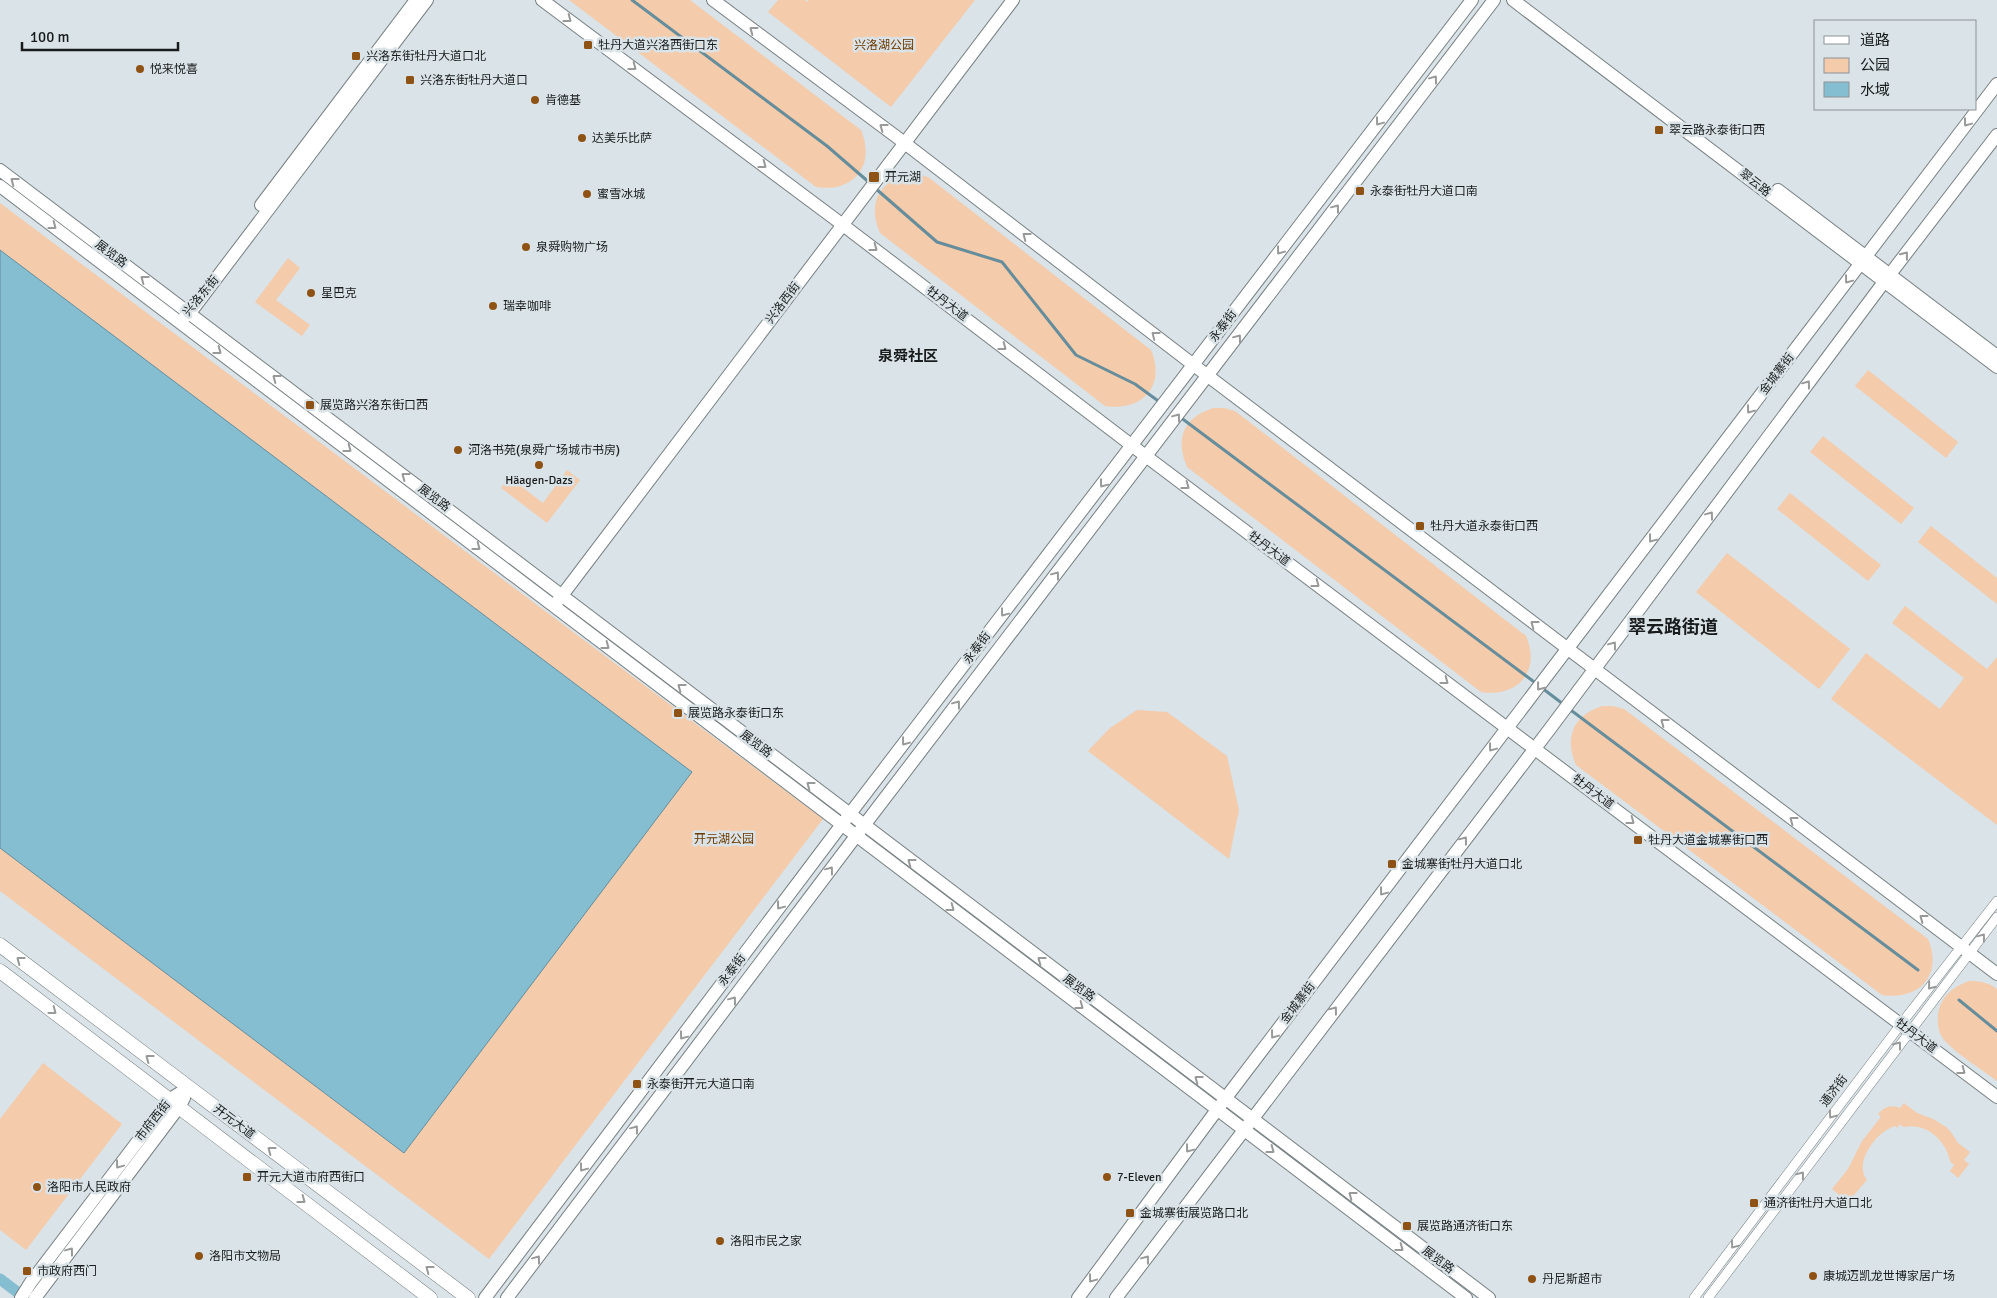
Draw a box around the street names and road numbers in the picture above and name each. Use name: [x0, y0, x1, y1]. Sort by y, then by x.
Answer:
street label: 翠云路: [1736, 166, 1774, 200]
street label: 展览路: [92, 237, 130, 271]
street label: 兴洛东街: [180, 273, 222, 319]
street label: 兴洛西街: [763, 279, 803, 327]
street label: 牡丹大道: [923, 284, 971, 324]
street label: 永泰街: [1206, 307, 1240, 345]
street label: 金城寨街: [1757, 350, 1797, 398]
street label: 展览路: [415, 481, 453, 515]
street label: 牡丹大道: [1245, 529, 1293, 569]
street label: 永泰街: [960, 629, 994, 667]
street label: 展览路: [737, 727, 775, 761]
street label: 牡丹大道: [1569, 772, 1617, 812]
street label: 永泰街: [715, 951, 749, 989]
street label: 展览路: [1060, 971, 1098, 1005]
street label: 金城寨街: [1278, 979, 1318, 1027]
street label: 牡丹大道: [1892, 1016, 1940, 1056]
street label: 通济街: [1817, 1072, 1851, 1110]
street label: 市府西街: [132, 1097, 174, 1145]
street label: 开元大道: [210, 1102, 258, 1142]
street label: 展览路: [1419, 1243, 1457, 1277]

